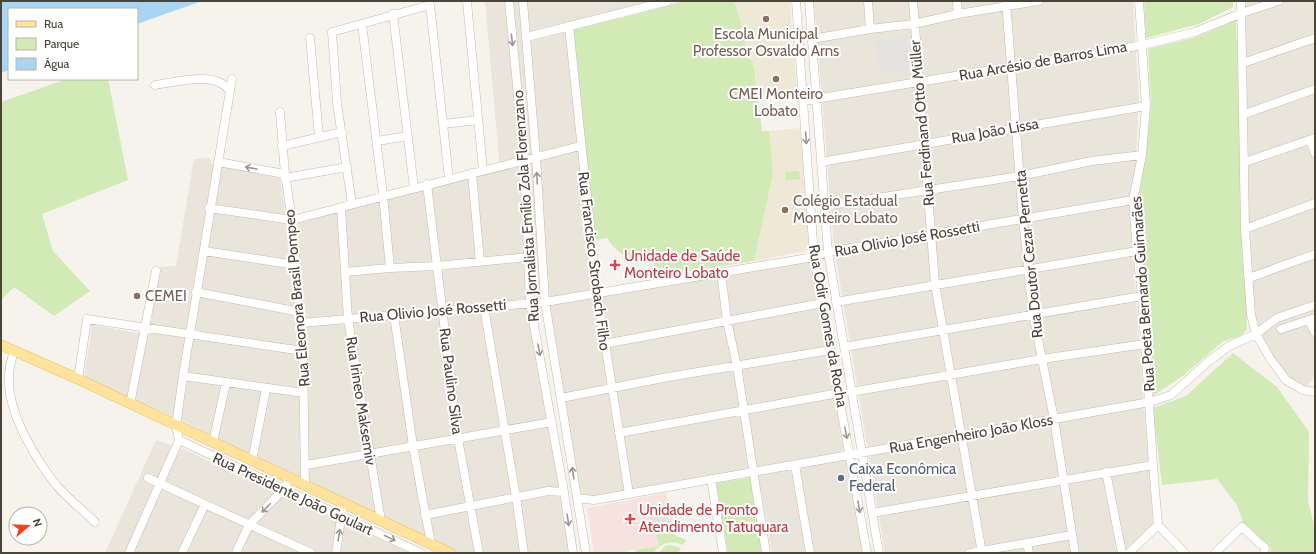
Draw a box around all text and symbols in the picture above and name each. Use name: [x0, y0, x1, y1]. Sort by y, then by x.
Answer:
legend: [8, 8, 138, 80]
marker: Escola Municipal Professor Osvaldo Arns: [761, 14, 771, 24]
text: Rua: [44, 16, 63, 31]
place label: Escola Municipal Professor Osvaldo Arns: [693, 25, 839, 60]
one-way arrow: [509, 33, 516, 46]
text: Parque: [44, 36, 79, 51]
street label: Rua Arcésio de Barros Lima: [958, 37, 1129, 85]
street label: Rua Ferdinand Otto Müller: [906, 39, 938, 207]
text: Água: [44, 56, 70, 71]
marker: CMEI Monteiro Lobato: [771, 74, 781, 84]
place label: CMEI Monteiro Lobato: [729, 85, 823, 120]
street label: Rua Jornalista Emílio Zola Florenzano: [509, 90, 543, 322]
street label: Rua João Lissa: [950, 114, 1041, 148]
one-way arrow: [802, 131, 809, 144]
one-way arrow: [245, 164, 258, 172]
street label: Rua Doutor Cezar Pernetta: [1011, 168, 1047, 339]
street label: Rua Francisco Strobach Filho: [574, 170, 614, 352]
one-way arrow: [534, 172, 541, 185]
place label: Colégio Estadual Monteiro Lobato: [793, 192, 898, 227]
street label: Rua Poeta Bernardo Guimarães: [1127, 196, 1159, 392]
marker: Colégio Estadual Monteiro Lobato: [780, 205, 790, 215]
street label: Rua Eleonora Brasil Pompeo: [280, 209, 314, 387]
street label: Rua Olivio José Rossetti: [833, 217, 981, 261]
street label: Rua Odir Gomes da Rocha: [805, 243, 851, 410]
place label: Unidade de Saúde Monteiro Lobato: [624, 247, 741, 282]
marker: Unidade de Saúde Monteiro Lobato: [609, 259, 621, 271]
place label: CEMEI: [145, 287, 187, 305]
marker: CEMEI: [132, 291, 142, 301]
street label: Rua Olivio José Rossetti: [359, 296, 507, 326]
street label: Rua Paulino Silva: [436, 327, 467, 436]
street label: Rua Irineo Maksemiv: [342, 335, 380, 467]
one-way arrow: [535, 343, 543, 356]
street label: Rua Engenheiro João Kloss: [888, 411, 1054, 457]
one-way arrow: [842, 426, 850, 439]
street label: Rua Presidente João Goulart: [210, 449, 376, 539]
place label: Caixa Econômica Federal: [849, 460, 957, 495]
one-way arrow: [569, 467, 577, 480]
marker: Caixa Econômica Federal: [836, 473, 846, 483]
one-way arrow: [855, 500, 863, 513]
place label: Unidade de Pronto Atendimento Tatuquara: [639, 501, 789, 536]
one-way arrow: [261, 503, 270, 513]
north arrow: [8, 506, 48, 546]
one-way arrow: [564, 513, 572, 526]
marker: Unidade de Pronto Atendimento Tatuquara: [624, 513, 636, 525]
text: N: [30, 517, 45, 529]
one-way arrow: [335, 528, 343, 541]
one-way arrow: [383, 535, 395, 542]

